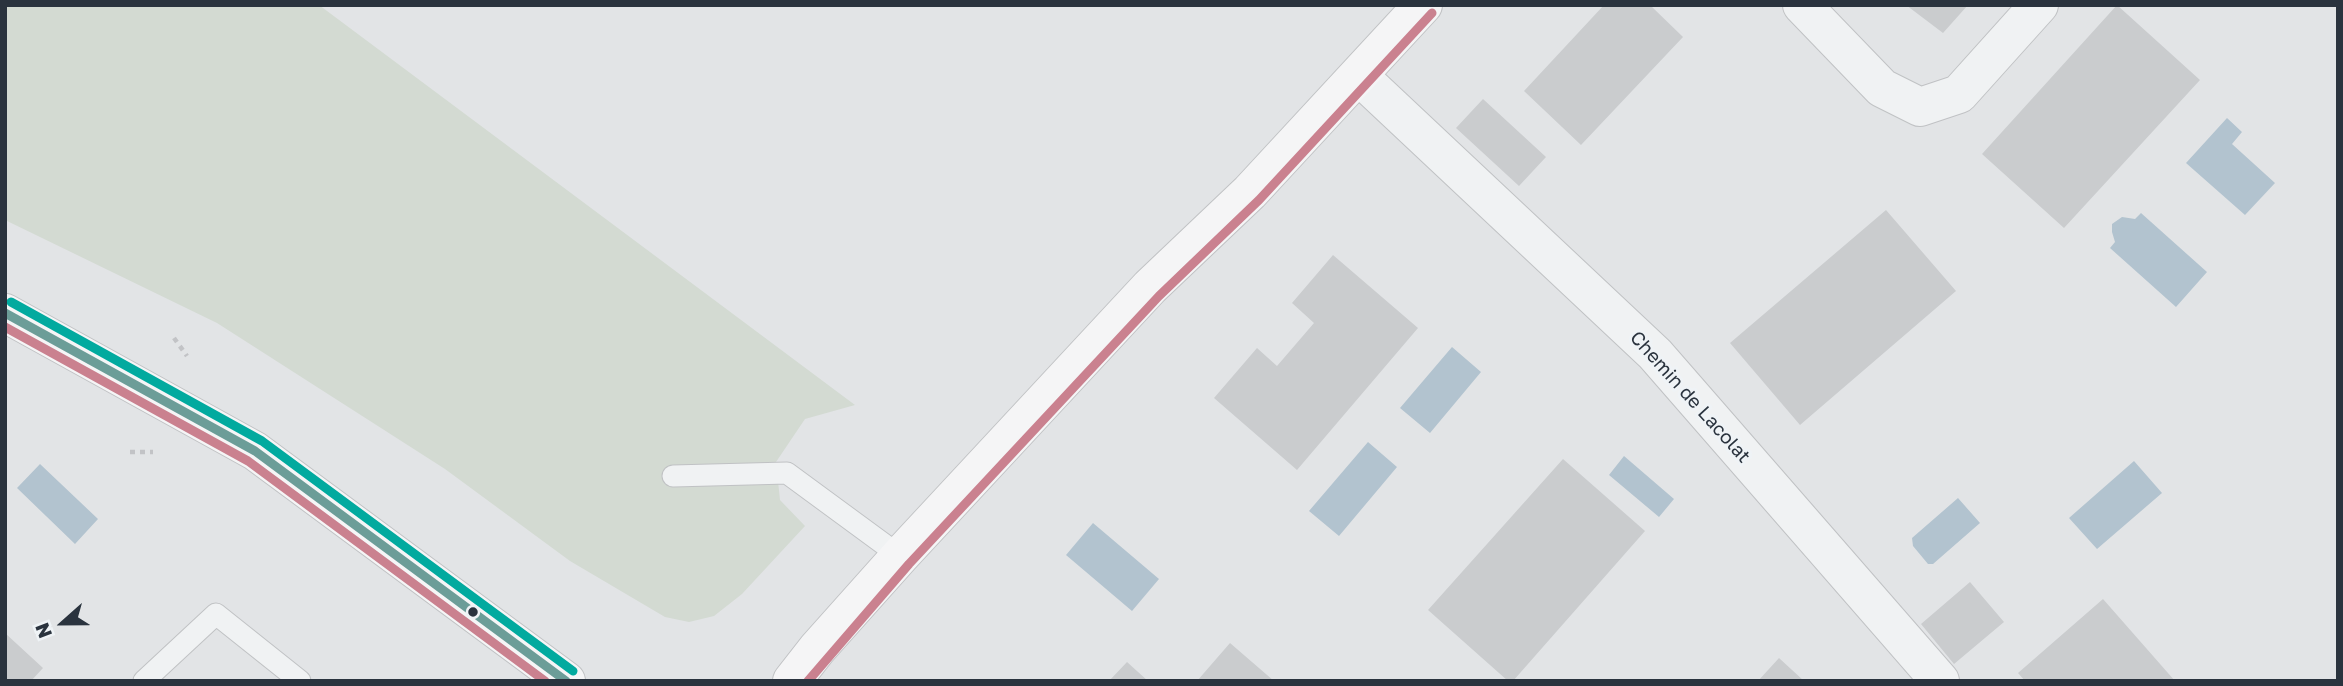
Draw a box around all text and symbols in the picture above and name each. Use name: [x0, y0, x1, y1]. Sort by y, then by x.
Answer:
street label: Chemin de Lacolat: [1625, 327, 1755, 467]
north arrow: [28, 588, 98, 658]
unlabelled marker: [466, 605, 480, 619]
text: N: [30, 620, 56, 642]

